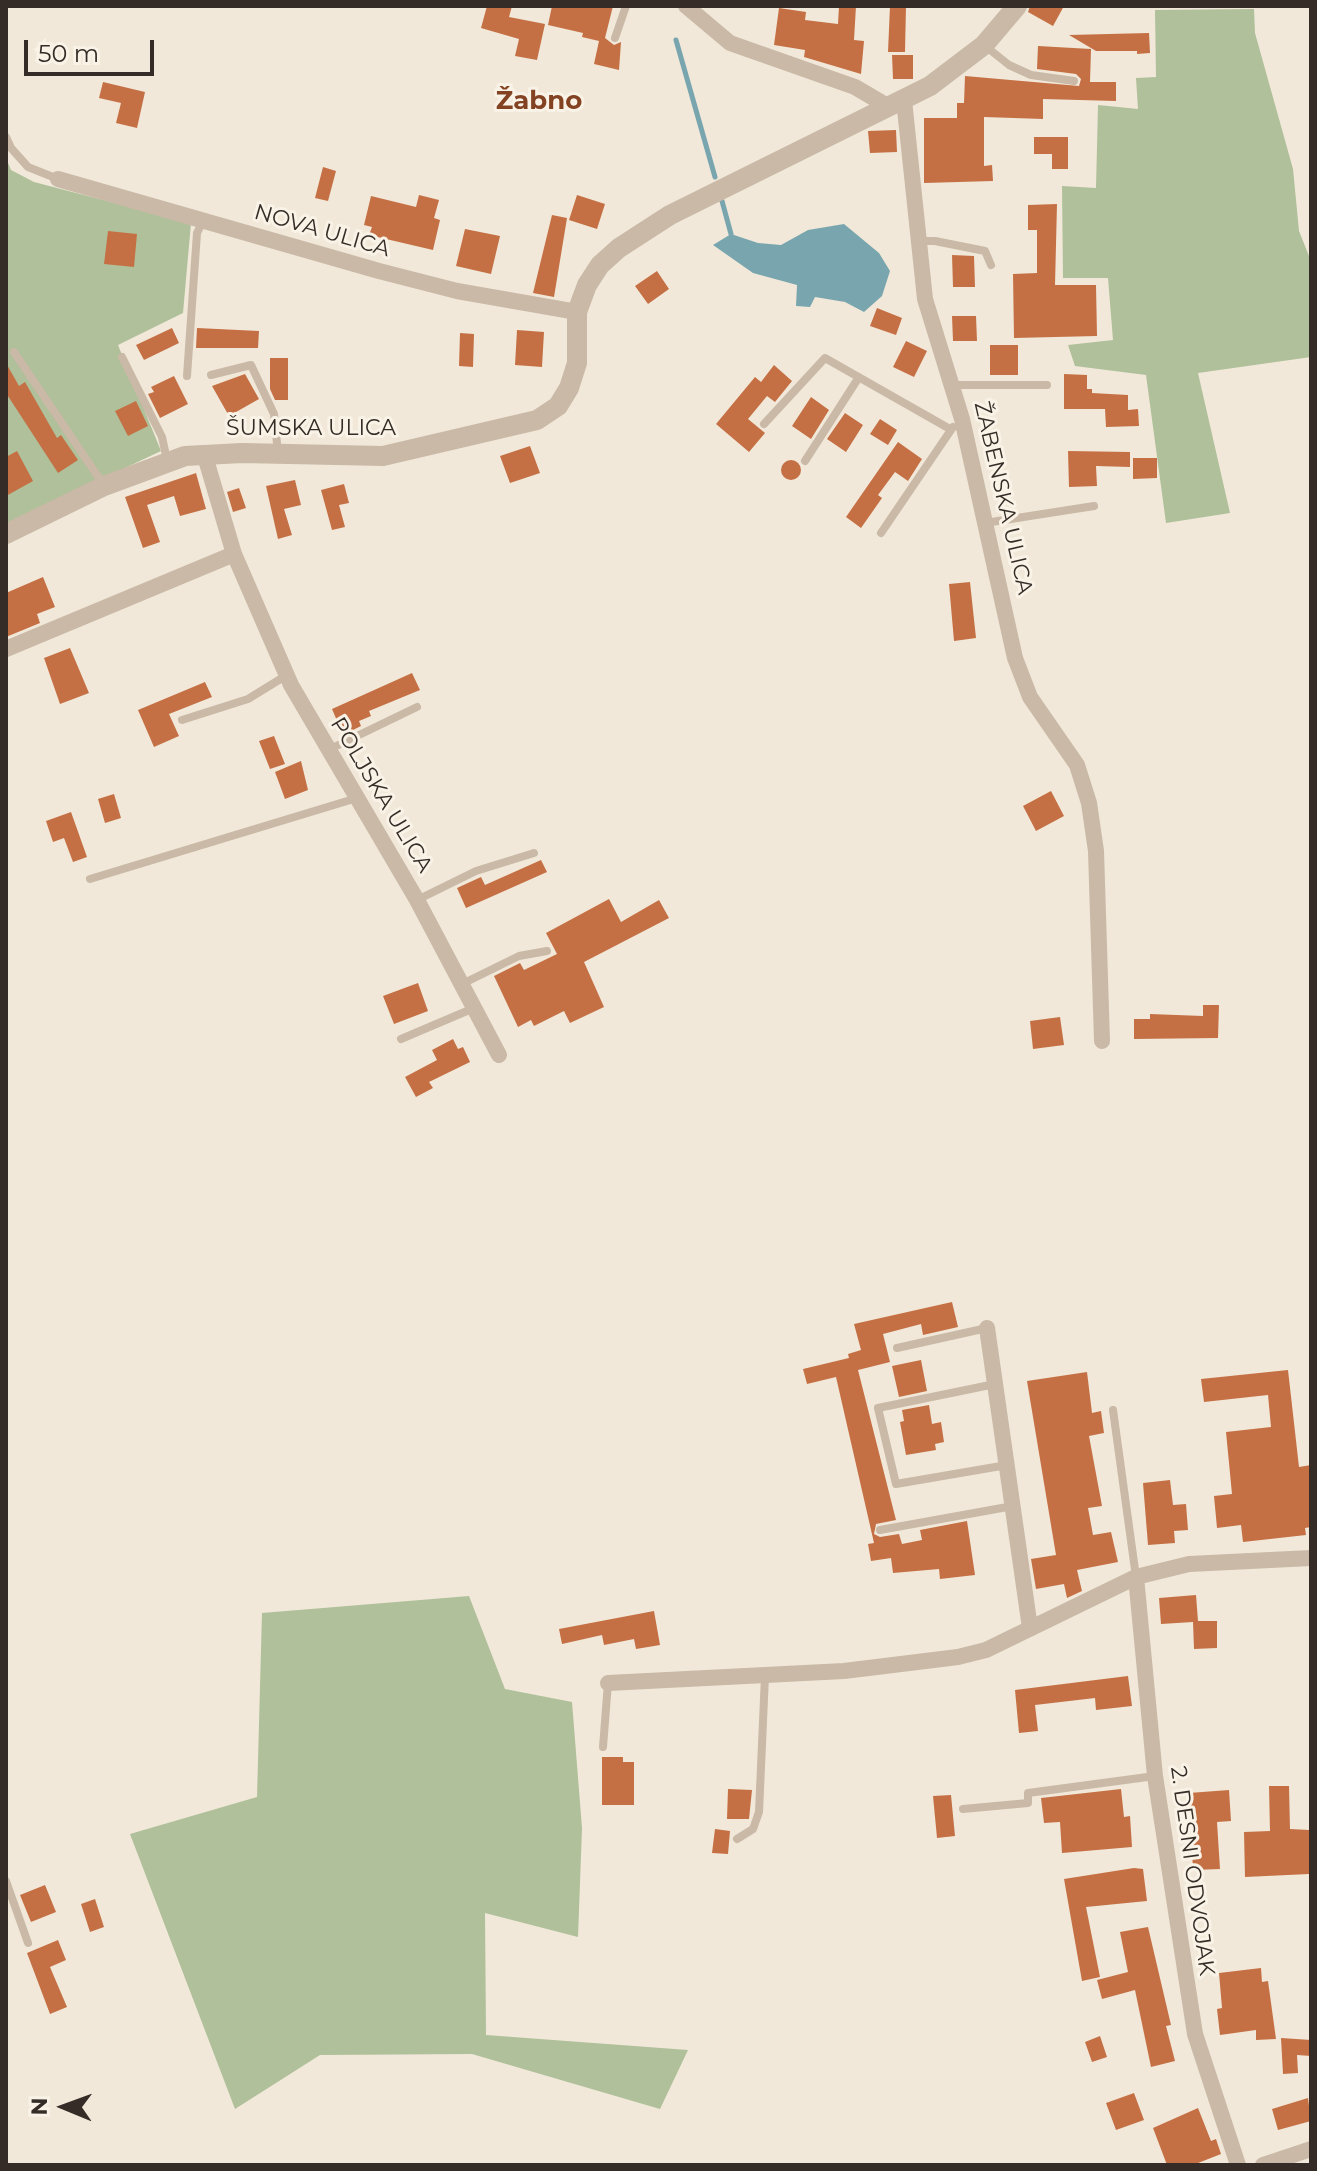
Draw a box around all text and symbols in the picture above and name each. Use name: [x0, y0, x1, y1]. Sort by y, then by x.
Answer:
scale bar: [28, 24, 158, 74]
text: 50 m: [38, 39, 99, 68]
district label: Žabno: [496, 85, 582, 117]
street label: NOVA ULICA: [251, 199, 393, 263]
street label: ŽABENSKA ULICA: [968, 399, 1038, 597]
street label: ŠUMSKA ULICA: [226, 416, 396, 442]
street label: POLJSKA ULICA: [324, 713, 438, 877]
street label: 2. DESNI ODVOJAK: [1164, 1765, 1220, 1977]
north arrow: [24, 2067, 104, 2147]
text: N: [26, 2097, 53, 2116]

